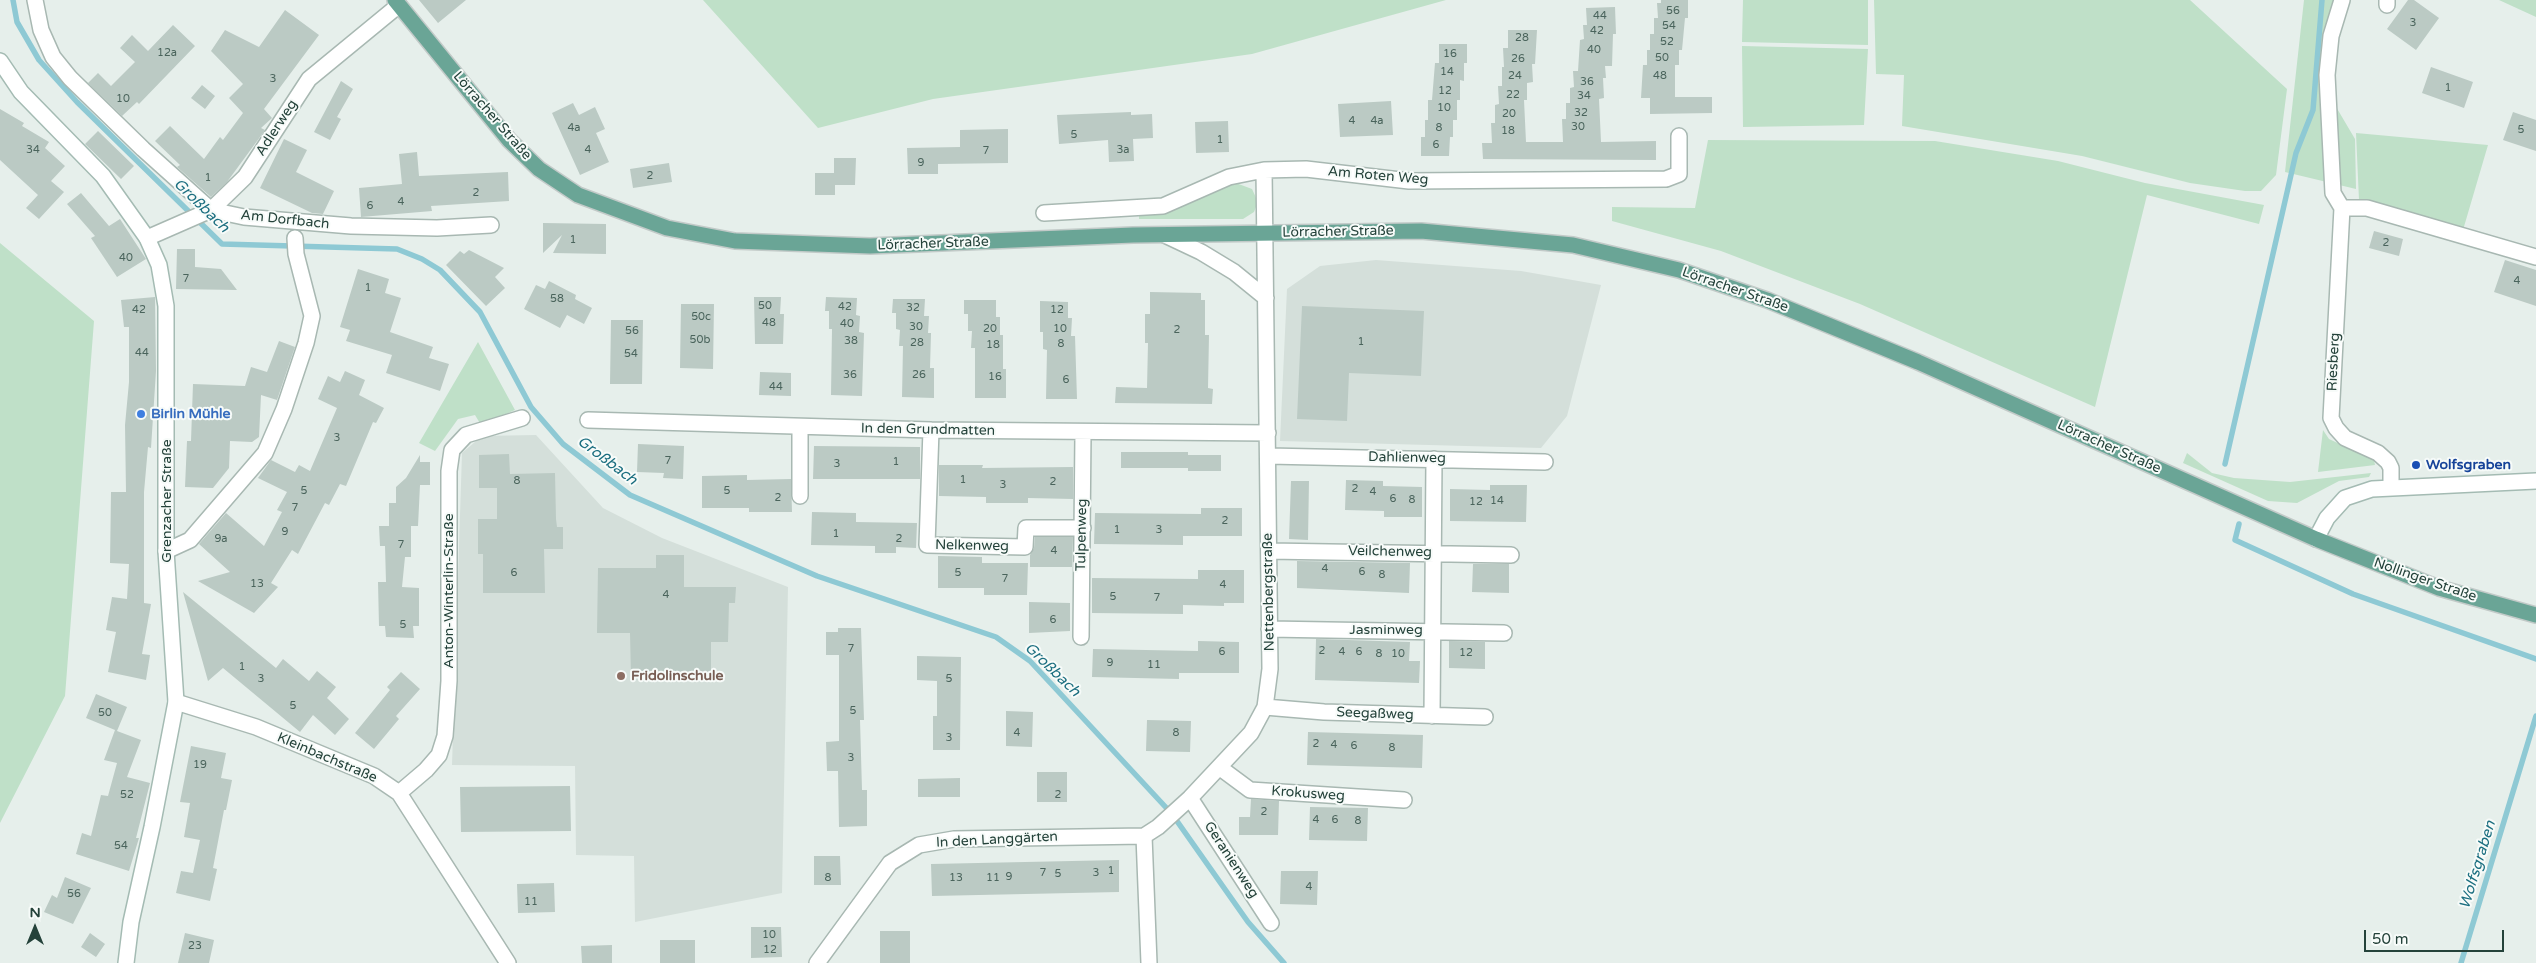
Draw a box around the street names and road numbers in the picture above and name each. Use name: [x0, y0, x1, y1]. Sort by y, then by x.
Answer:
street label: Lörracher Straße: [449, 68, 535, 164]
street label: Adlerweg: [253, 97, 301, 159]
street label: Am Roten Weg: [1327, 163, 1429, 189]
street label: Am Dorfbach: [240, 207, 330, 233]
street label: Lörracher Straße: [1282, 223, 1394, 241]
street label: Lörracher Straße: [877, 234, 989, 254]
street label: Lörracher Straße: [1680, 264, 1790, 316]
street label: Riesberg: [2324, 332, 2344, 392]
street label: Lörracher Straße: [2055, 417, 2163, 477]
street label: In den Grundmatten: [861, 420, 995, 440]
street label: Grenzacher Straße: [159, 439, 175, 563]
street label: Dahlienweg: [1368, 449, 1446, 467]
street label: Tulpenweg: [1073, 499, 1091, 571]
street label: Anton-Winterlin-Straße: [441, 513, 457, 669]
street label: Nettenbergstraße: [1260, 533, 1278, 651]
street label: Nelkenweg: [935, 537, 1009, 555]
street label: Veilchenweg: [1348, 543, 1432, 561]
street label: Nollinger Straße: [2371, 555, 2479, 605]
street label: Jasminweg: [1349, 622, 1423, 638]
street label: Seegaßweg: [1336, 704, 1414, 724]
street label: Kleinbachstraße: [274, 729, 380, 787]
street label: Krokusweg: [1271, 783, 1345, 805]
street label: Geranienweg: [1200, 819, 1262, 901]
street label: In den Langgärten: [936, 828, 1058, 852]

